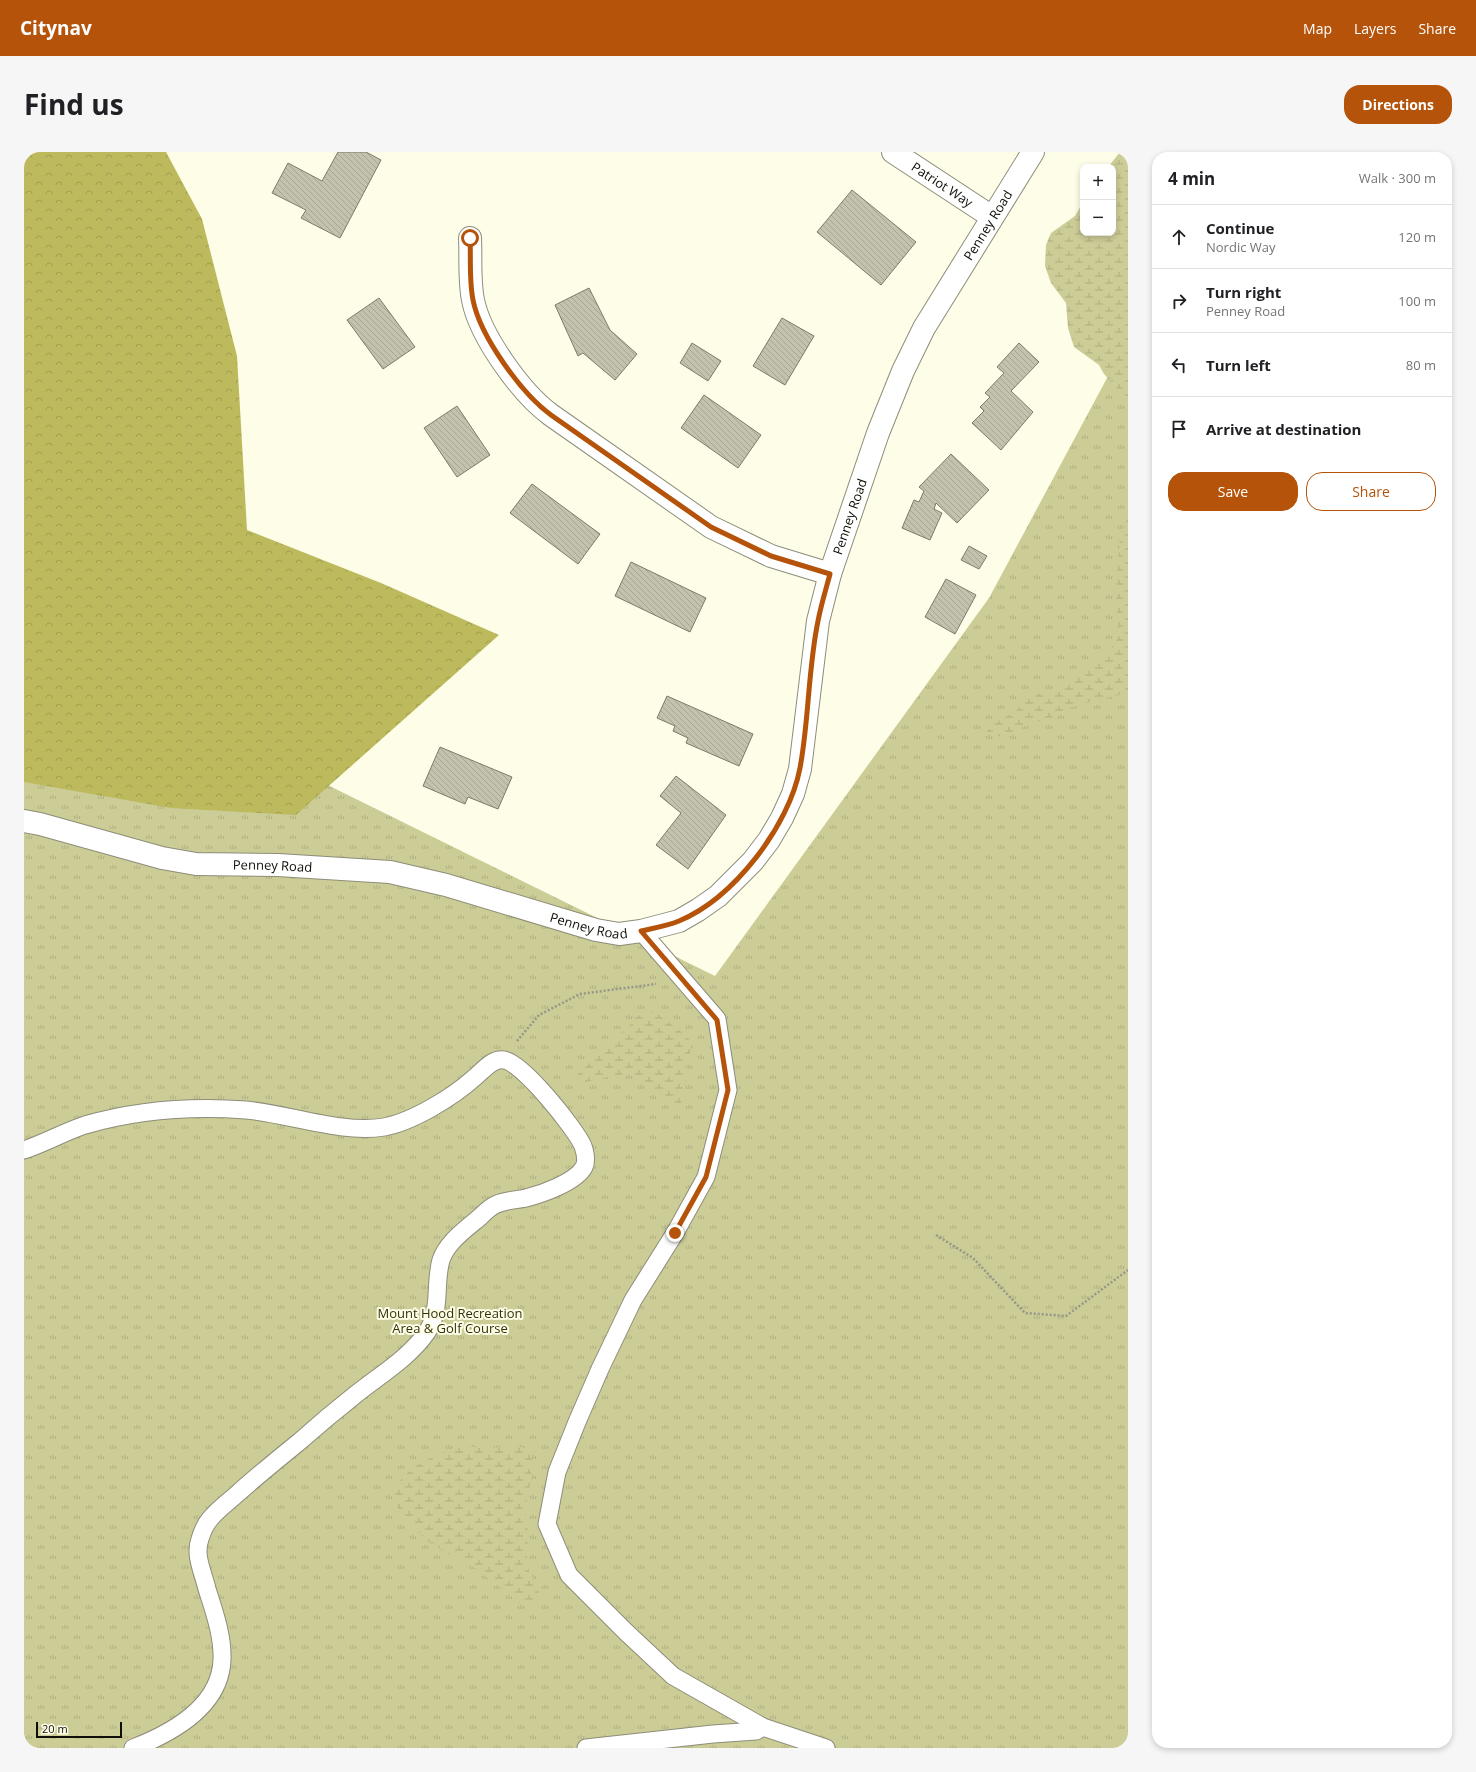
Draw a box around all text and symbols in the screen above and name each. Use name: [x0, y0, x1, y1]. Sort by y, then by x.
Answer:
text: Citynav: [20, 15, 92, 41]
text: Map: [1303, 19, 1332, 38]
text: Layers: [1354, 19, 1396, 38]
text: Share: [1418, 19, 1456, 38]
text: Find us: [24, 85, 124, 123]
button: Directions: [1344, 85, 1452, 124]
street label: Patriot Way: [908, 158, 977, 211]
map controls: [1080, 164, 1116, 236]
button: +: [1080, 164, 1116, 200]
text: 4 min: [1168, 167, 1215, 190]
text: Walk · 300 m: [1359, 169, 1436, 187]
street label: Penney Road: [959, 187, 1016, 264]
button: −: [1080, 200, 1116, 236]
text: Continue: [1206, 218, 1274, 238]
icon: ahead: [1168, 226, 1190, 248]
text: 120 m: [1398, 228, 1436, 246]
route start: [461, 229, 479, 247]
text: Nordic Way: [1206, 238, 1276, 256]
text: Turn right: [1206, 282, 1281, 302]
icon: right: [1168, 290, 1190, 312]
text: 100 m: [1398, 292, 1436, 310]
text: Penney Road: [1206, 302, 1285, 320]
icon: left: [1168, 354, 1190, 376]
text: Turn left: [1206, 355, 1271, 375]
text: 80 m: [1406, 356, 1436, 374]
icon: arrive: [1168, 418, 1190, 440]
text: Arrive at destination: [1206, 419, 1361, 439]
button: Save: [1168, 472, 1298, 511]
button: Share: [1306, 472, 1436, 511]
street label: Penney Road: [828, 476, 871, 557]
street label: Penney Road: [233, 855, 313, 876]
street label: Penney Road: [548, 908, 629, 943]
route end: [666, 1224, 684, 1242]
park label: Mount Hood Recreation Area & Golf Course: [377, 1304, 523, 1337]
scale bar: [36, 1720, 122, 1739]
text: 20 m: [42, 1721, 68, 1736]

